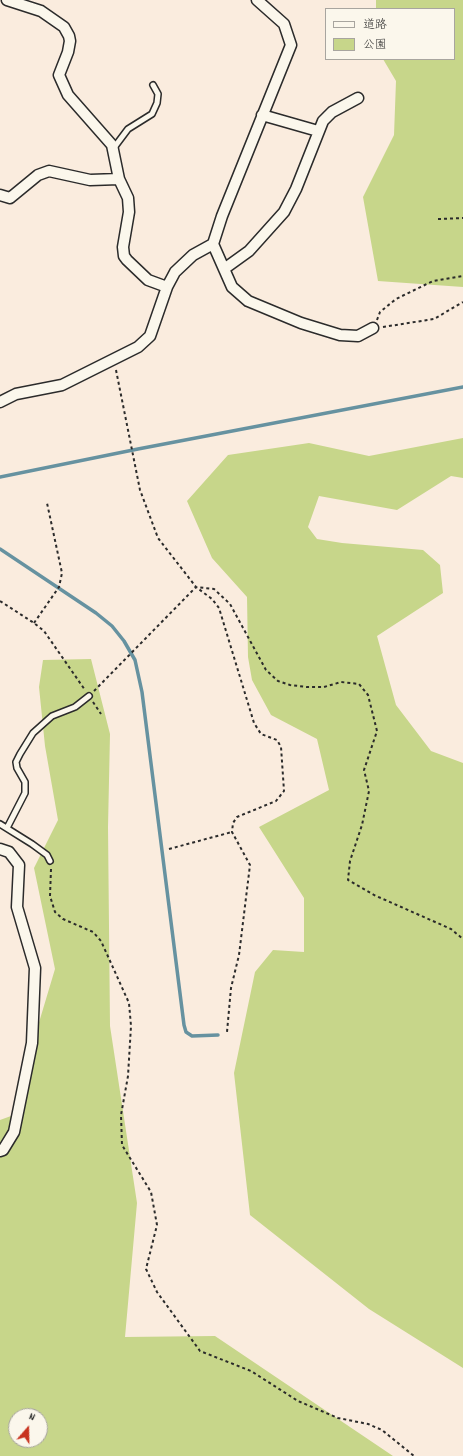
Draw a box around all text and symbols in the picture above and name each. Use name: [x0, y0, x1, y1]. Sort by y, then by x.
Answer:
legend: [325, 8, 455, 60]
text: 道路: [363, 17, 387, 34]
text: 公園: [363, 37, 387, 54]
north arrow: [8, 1408, 48, 1448]
text: N: [26, 1409, 37, 1426]

